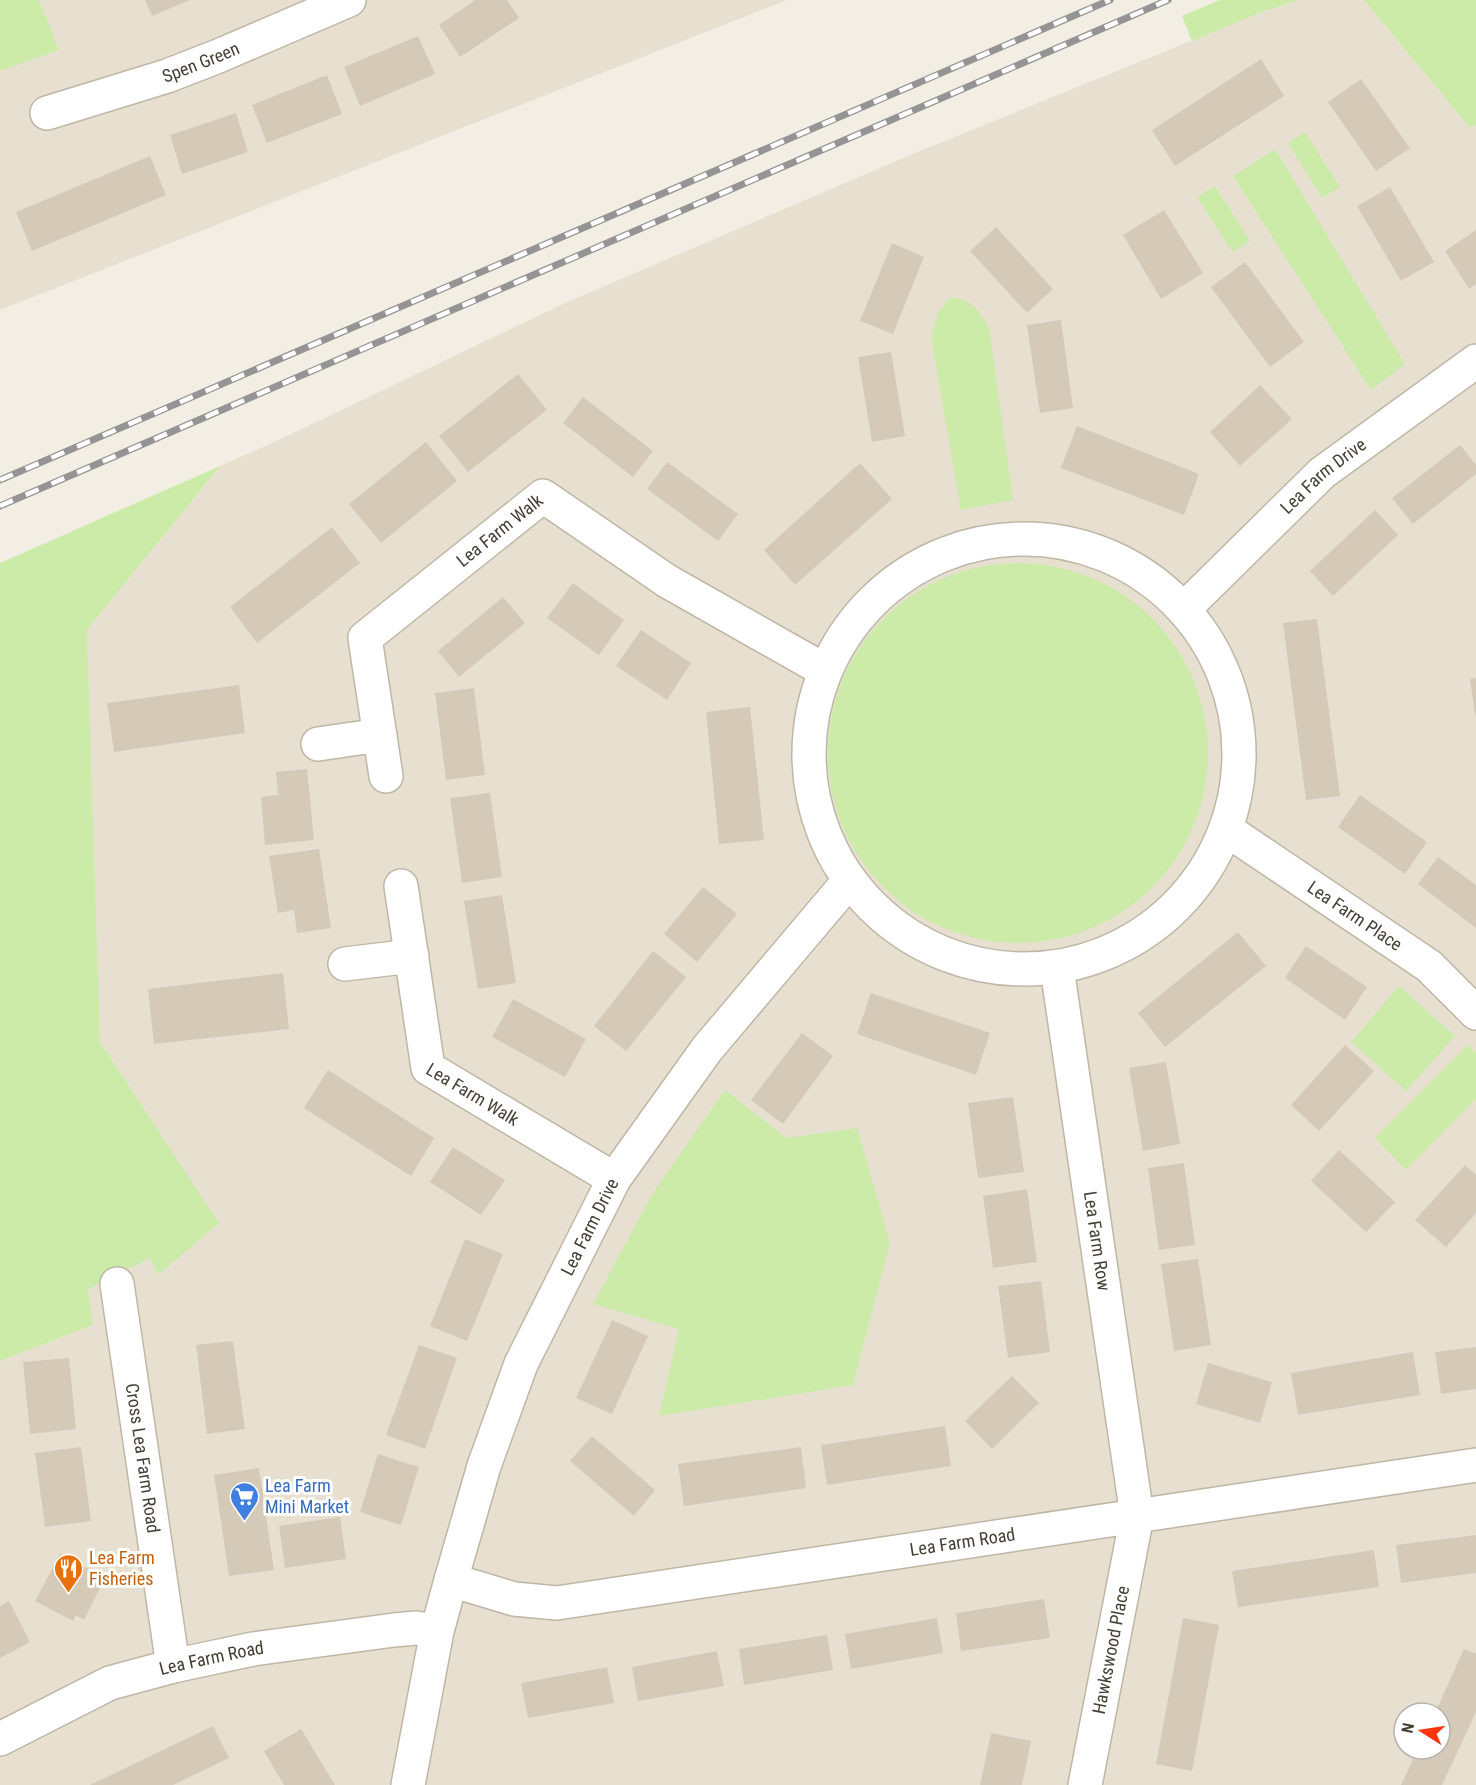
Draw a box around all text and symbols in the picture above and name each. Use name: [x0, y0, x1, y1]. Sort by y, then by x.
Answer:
street label: Spen Green: [159, 37, 242, 87]
street label: Lea Farm Drive: [1276, 434, 1370, 518]
street label: Lea Farm Walk: [452, 489, 547, 571]
street label: Lea Farm Place: [1304, 876, 1406, 955]
street label: Lea Farm Walk: [423, 1058, 523, 1130]
street label: Lea Farm Drive: [556, 1175, 623, 1279]
street label: Lea Farm Row: [1080, 1190, 1115, 1292]
street label: Cross Lea Farm Road: [122, 1382, 164, 1534]
place label: Lea Farm Mini Market: [265, 1475, 349, 1517]
supermarket icon: Lea Farm Mini Market: [228, 1480, 260, 1522]
street label: Lea Farm Road: [908, 1523, 1016, 1560]
place label: Lea Farm Fisheries: [89, 1547, 155, 1589]
restaurant icon: Lea Farm Fisheries: [52, 1552, 84, 1594]
street label: Hawkswood Place: [1088, 1584, 1133, 1716]
street label: Lea Farm Road: [157, 1637, 265, 1679]
north arrow: [1392, 1701, 1452, 1761]
text: N: [1398, 1721, 1418, 1735]

